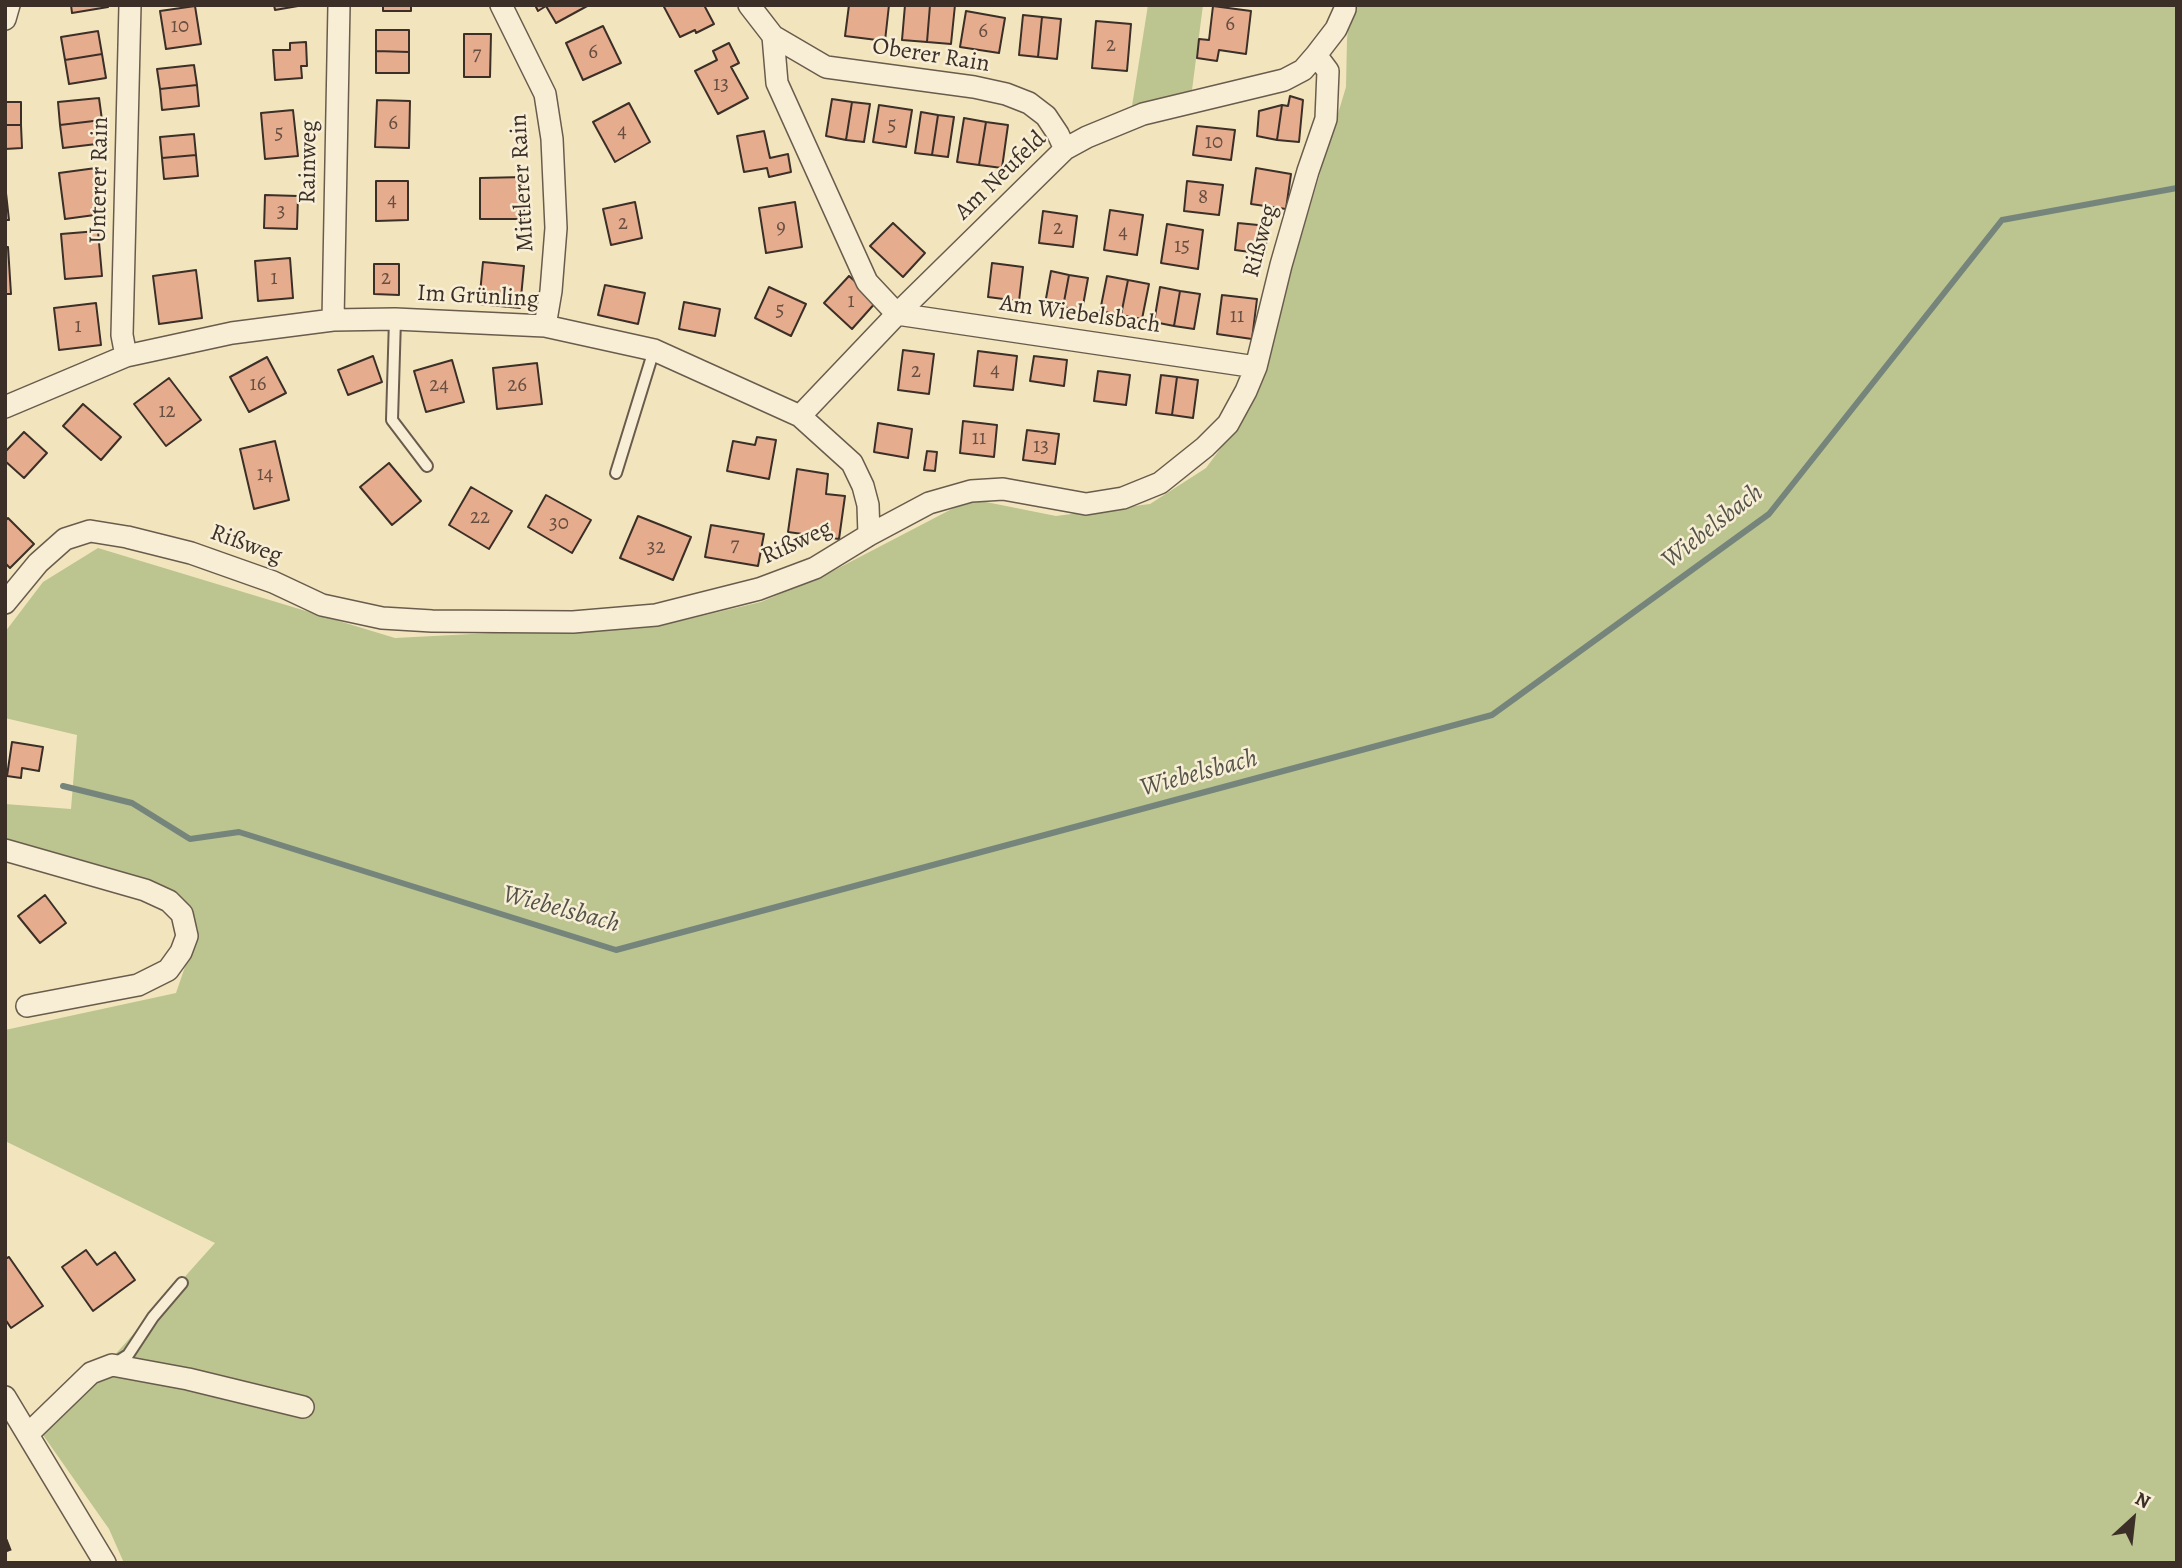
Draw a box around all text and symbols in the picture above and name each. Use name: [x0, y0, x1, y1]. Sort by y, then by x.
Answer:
house number: 6: [1225, 12, 1235, 38]
house number: 10: [171, 14, 189, 40]
house number: 6: [978, 19, 988, 45]
street label: Oberer Rain: [870, 33, 992, 79]
house number: 2: [1106, 33, 1116, 59]
house number: 6: [588, 40, 598, 66]
house number: 7: [473, 42, 481, 68]
house number: 13: [713, 72, 729, 98]
house number: 6: [388, 111, 398, 137]
street label: Mittlerer Rain: [505, 113, 541, 253]
house number: 5: [887, 113, 897, 139]
street label: Unterer Rain: [84, 116, 116, 244]
house number: 4: [617, 119, 627, 145]
street label: Rainweg: [294, 120, 324, 204]
house number: 5: [274, 121, 284, 147]
street label: Am Neufeld: [949, 125, 1053, 227]
house number: 10: [1205, 130, 1223, 156]
house number: 8: [1198, 185, 1208, 211]
house number: 4: [387, 188, 397, 214]
house number: 3: [277, 199, 285, 225]
street label: Rißweg: [1237, 201, 1285, 281]
house number: 2: [618, 211, 628, 237]
house number: 9: [776, 215, 786, 241]
house number: 2: [1053, 216, 1063, 242]
house number: 4: [1118, 220, 1128, 246]
house number: 15: [1174, 234, 1190, 260]
house number: 1: [270, 266, 278, 292]
house number: 2: [381, 266, 391, 292]
street label: Im Grünling: [416, 279, 540, 315]
house number: 1: [847, 289, 855, 315]
street label: Am Wiebelsbach: [998, 289, 1162, 341]
house number: 5: [775, 298, 785, 324]
house number: 11: [1230, 304, 1244, 330]
house number: 1: [74, 314, 82, 340]
house number: 4: [990, 358, 1000, 384]
house number: 2: [911, 359, 921, 385]
house number: 16: [250, 372, 266, 398]
house number: 24: [429, 373, 449, 399]
house number: 26: [507, 373, 527, 399]
house number: 12: [158, 399, 176, 425]
house number: 11: [972, 426, 986, 452]
house number: 13: [1033, 434, 1049, 460]
house number: 14: [257, 462, 273, 488]
water label: Wiebelsbach: [1656, 478, 1770, 576]
house number: 22: [470, 505, 490, 531]
house number: 30: [549, 511, 569, 537]
street label: Rißweg: [757, 514, 837, 572]
street label: Rißweg: [206, 519, 286, 571]
house number: 7: [731, 533, 739, 559]
house number: 32: [647, 535, 665, 561]
water label: Wiebelsbach: [1137, 743, 1261, 805]
water label: Wiebelsbach: [499, 879, 623, 941]
north arrow: [2098, 1484, 2168, 1554]
text: N: [2130, 1486, 2155, 1515]

